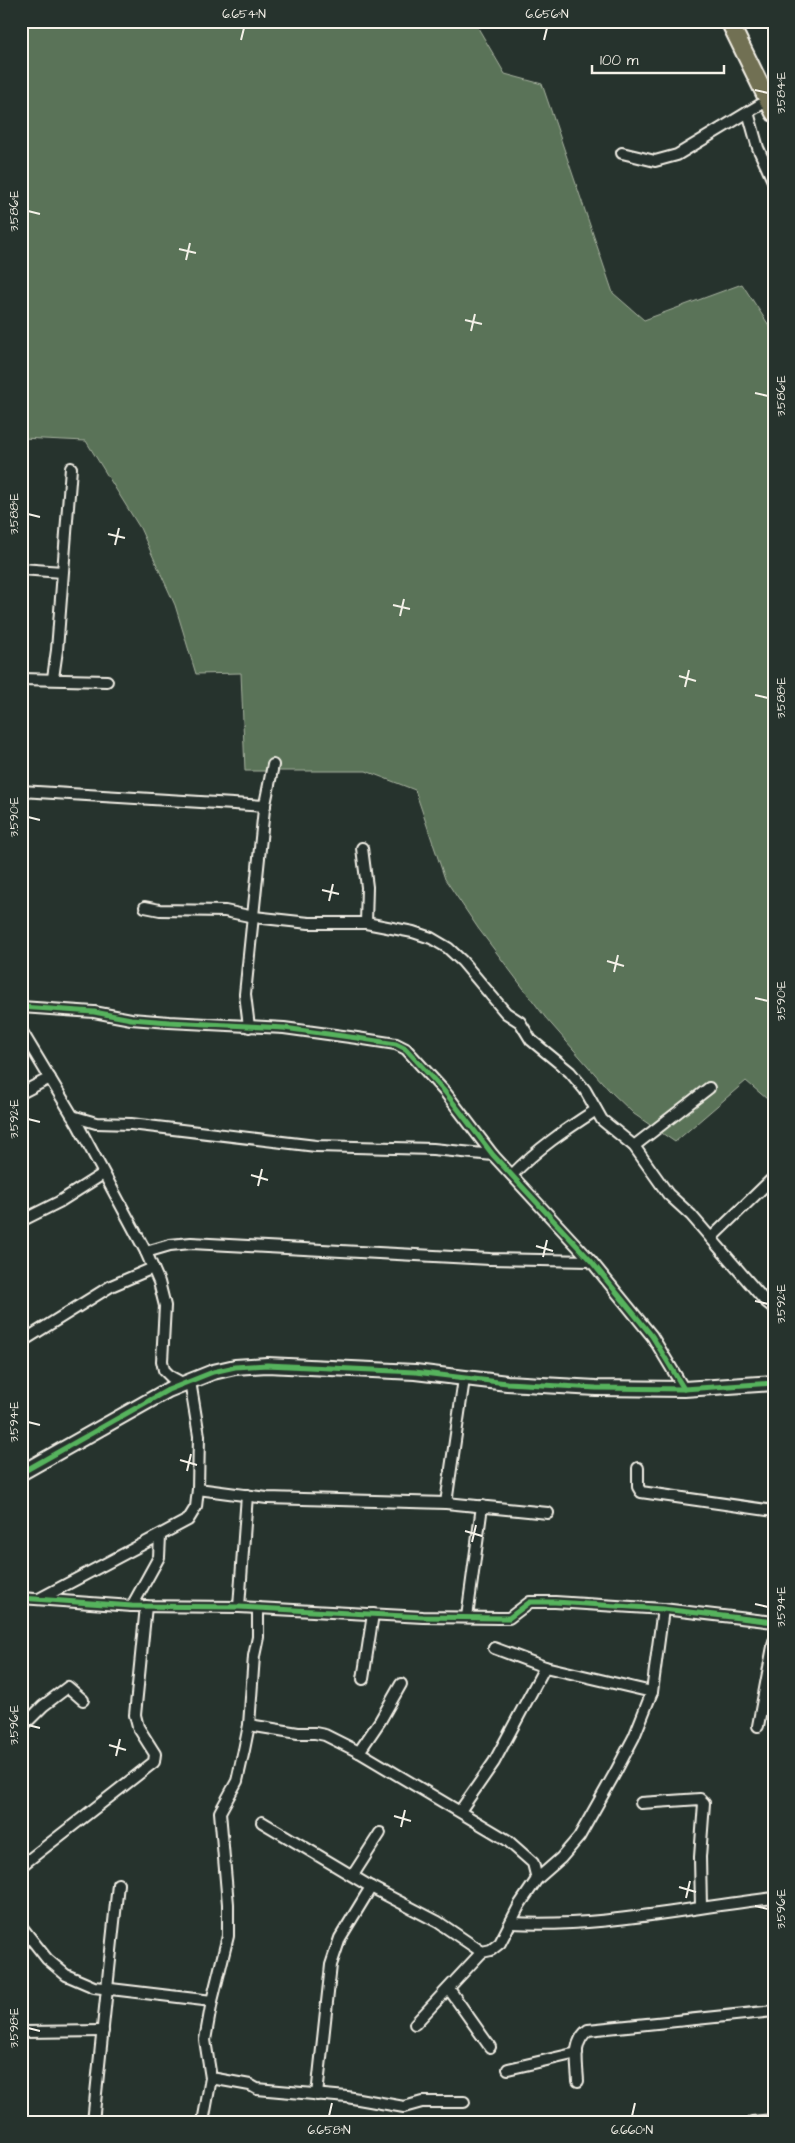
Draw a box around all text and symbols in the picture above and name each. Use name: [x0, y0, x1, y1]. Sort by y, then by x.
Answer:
text: 6.654°N: [222, 6, 266, 23]
text: 6.656°N: [526, 6, 569, 23]
scale bar: [592, 42, 725, 74]
text: 100 m: [600, 50, 639, 71]
text: 3.584°E: [773, 72, 790, 114]
text: 3.586°E: [6, 190, 23, 232]
text: 3.586°E: [773, 375, 790, 417]
text: 3.588°E: [6, 493, 23, 535]
text: 3.588°E: [773, 677, 790, 719]
text: 3.590°E: [6, 797, 23, 837]
text: 3.590°E: [773, 981, 790, 1021]
text: 3.592°E: [6, 1099, 23, 1139]
text: 3.592°E: [773, 1284, 790, 1324]
text: 3.594°E: [6, 1401, 23, 1443]
text: 3.594°E: [773, 1586, 790, 1628]
text: 3.596°E: [6, 1705, 23, 1745]
text: 3.596°E: [773, 1889, 790, 1929]
text: 3.598°E: [6, 2008, 23, 2048]
text: 6.658°N: [307, 2122, 351, 2139]
text: 6.660°N: [611, 2122, 653, 2139]

